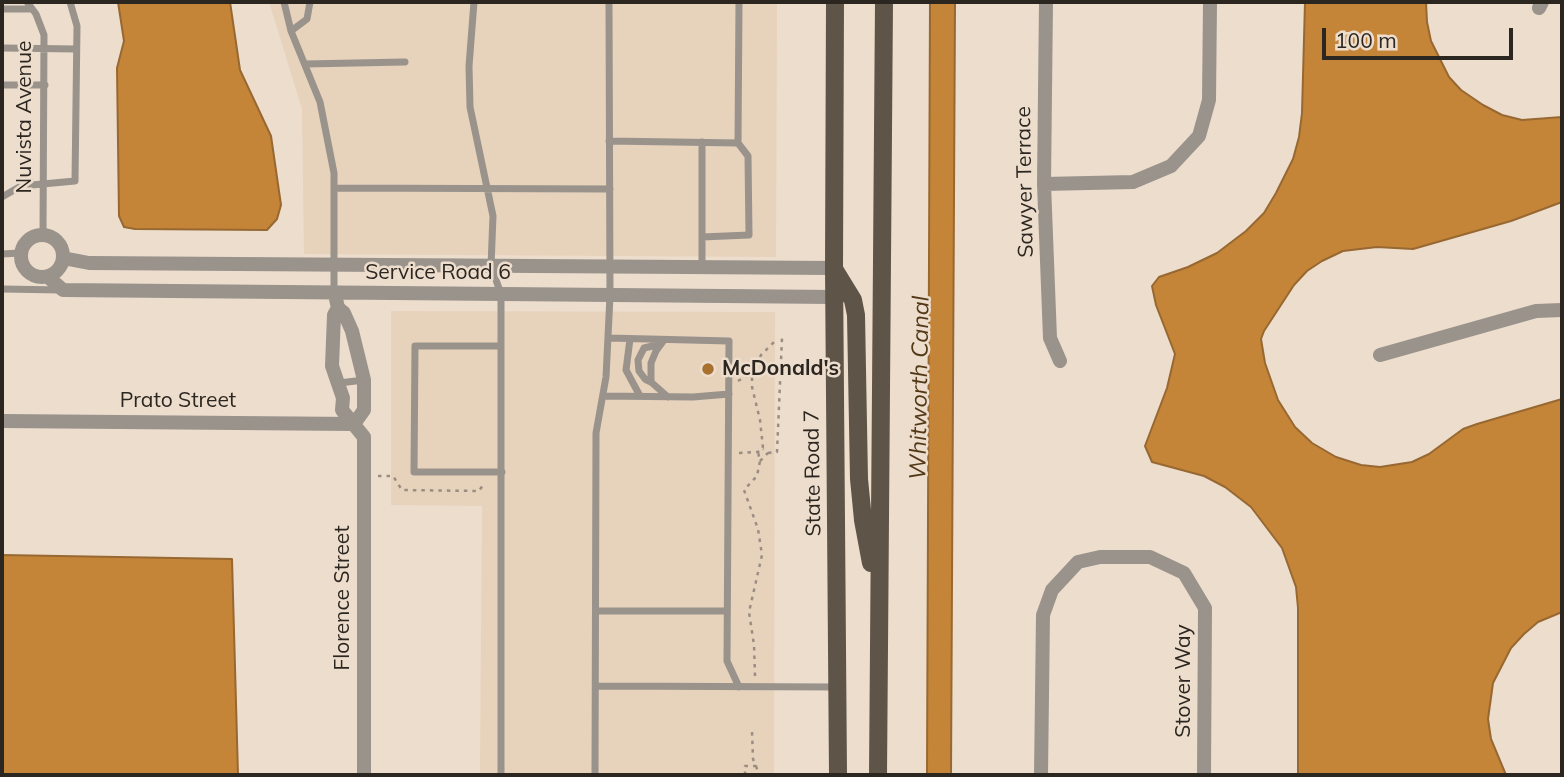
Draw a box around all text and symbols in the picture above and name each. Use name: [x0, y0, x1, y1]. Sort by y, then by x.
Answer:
scale bar: [1326, 14, 1517, 58]
text: 100 m: [1335, 27, 1397, 53]
street label: Nuvista Avenue: [12, 41, 38, 193]
street label: Sawyer Terrace: [1011, 106, 1039, 258]
street label: Service Road 6: [365, 260, 511, 286]
water label: Whitworth Canal: [905, 296, 935, 480]
place label: McDonald's: [722, 356, 839, 382]
marker: McDonald's: [700, 361, 716, 377]
street label: Prato Street: [120, 388, 236, 414]
street label: State Road 7: [799, 409, 827, 537]
street label: Florence Street: [330, 525, 356, 671]
street label: Stover Way: [1171, 624, 1197, 738]

